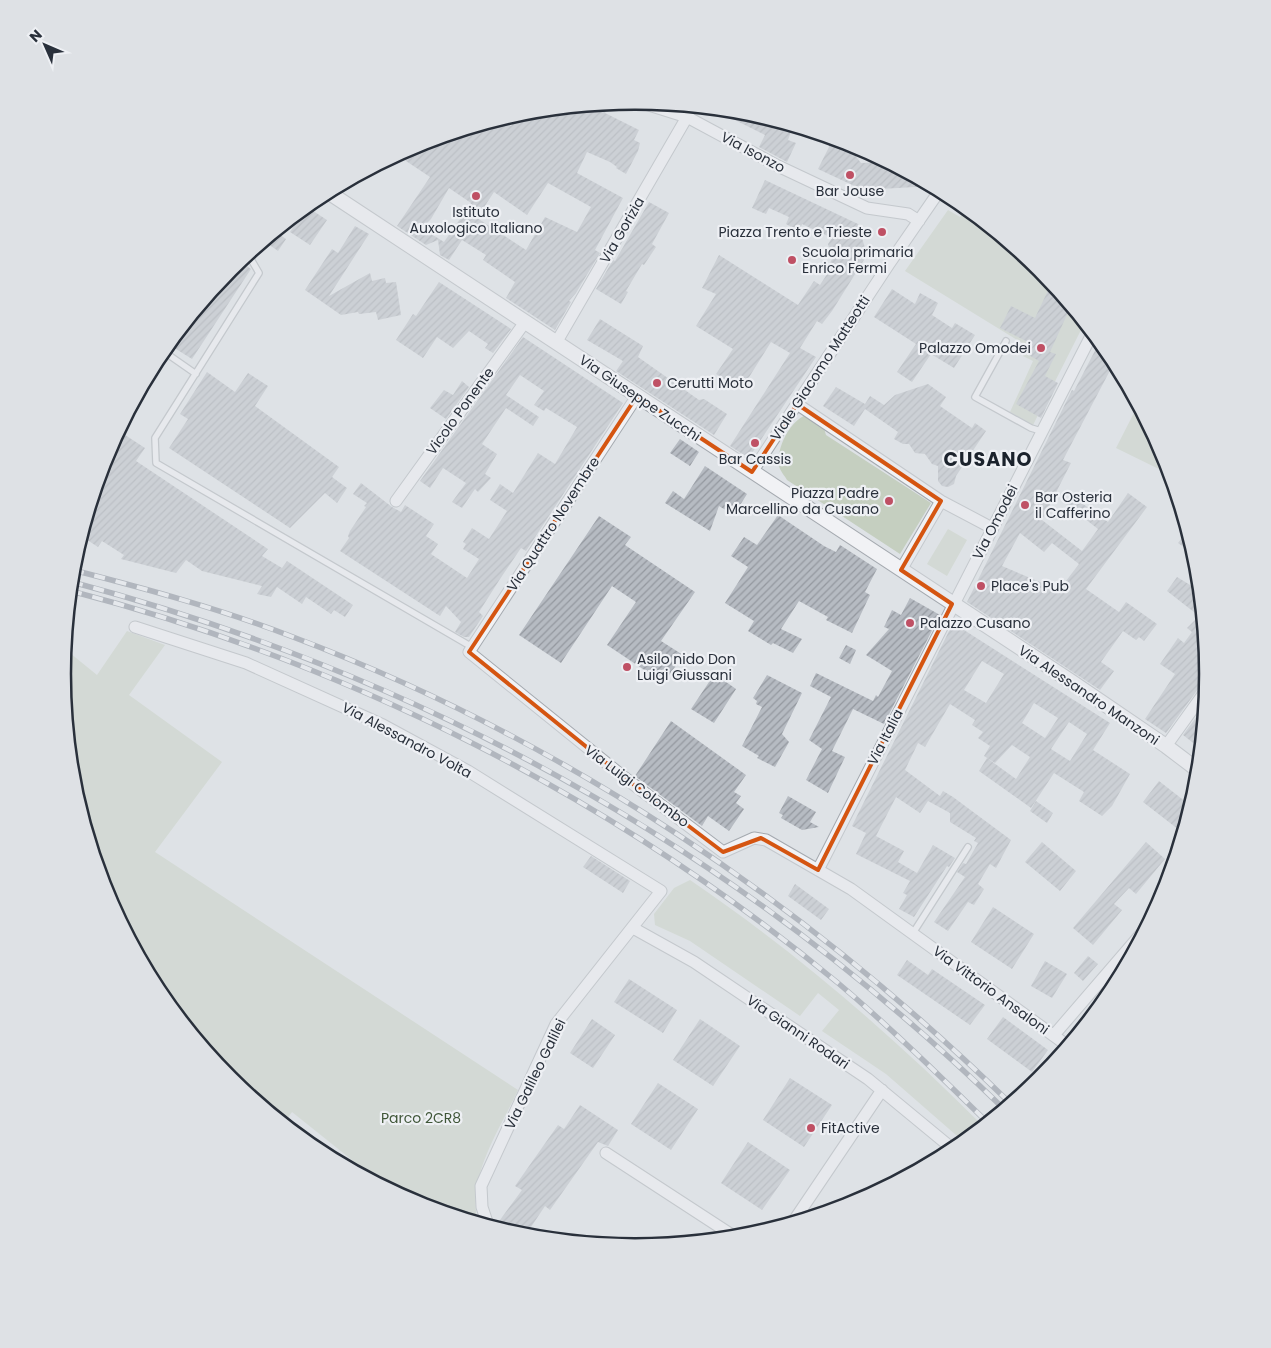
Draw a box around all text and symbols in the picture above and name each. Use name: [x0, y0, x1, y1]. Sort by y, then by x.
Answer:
north arrow: [20, 20, 70, 70]
text: N: [25, 25, 47, 47]
street label: Via Isonzo: [717, 127, 789, 177]
marker: Bar Jouse: [844, 169, 856, 181]
place label: Bar Jouse: [816, 181, 884, 201]
marker: Istituto Auxologico Italiano: [470, 190, 482, 202]
street label: Via Gorizia: [595, 193, 649, 267]
place label: Istituto Auxologico Italiano: [410, 202, 542, 238]
place label: Piazza Trento e Trieste: [718, 222, 872, 242]
marker: Piazza Trento e Trieste: [876, 226, 888, 238]
place label: Scuola primaria Enrico Fermi: [802, 242, 913, 278]
marker: Scuola primaria Enrico Fermi: [786, 254, 798, 266]
street label: Viale Giacomo Matteotti: [765, 291, 875, 445]
place label: Palazzo Omodei: [919, 338, 1031, 358]
marker: Palazzo Omodei: [1035, 342, 1047, 354]
street label: Via Giuseppe Zucchi: [575, 350, 705, 446]
street label: Vicolo Ponente: [421, 363, 499, 459]
place label: Cerutti Moto: [667, 373, 753, 393]
marker: Cerutti Moto: [651, 377, 663, 389]
marker: Bar Cassis: [749, 437, 761, 449]
district label: CUSANO: [944, 446, 1032, 473]
place label: Bar Cassis: [719, 449, 791, 469]
street label: Via Quattro Novembre: [502, 453, 604, 595]
street label: Via Omodei: [967, 481, 1023, 563]
place label: Piazza Padre Marcellino da Cusano: [726, 483, 879, 519]
place label: Bar Osteria il Cafferino: [1035, 487, 1112, 523]
marker: Piazza Padre Marcellino da Cusano: [883, 495, 895, 507]
marker: Bar Osteria il Cafferino: [1019, 499, 1031, 511]
place label: Place's Pub: [991, 576, 1069, 596]
marker: Place's Pub: [975, 580, 987, 592]
place label: Palazzo Cusano: [920, 613, 1030, 633]
marker: Palazzo Cusano: [904, 617, 916, 629]
street label: Via Alessandro Manzoni: [1014, 640, 1164, 750]
place label: Asilo nido Don Luigi Giussani: [637, 649, 736, 685]
marker: Asilo nido Don Luigi Giussani: [621, 661, 633, 673]
street label: Via Alessandro Volta: [338, 697, 476, 783]
street label: Via Italia: [862, 706, 908, 768]
street label: Via Luigi Colombo: [581, 740, 693, 832]
street label: Via Vittorio Ansaloni: [929, 941, 1053, 1039]
street label: Via Gianni Rodari: [743, 990, 853, 1074]
street label: Via Galileo Galilei: [499, 1015, 571, 1133]
park label: Parco 2CR8: [381, 1108, 461, 1128]
place label: FitActive: [821, 1118, 880, 1138]
marker: FitActive: [805, 1122, 817, 1134]

